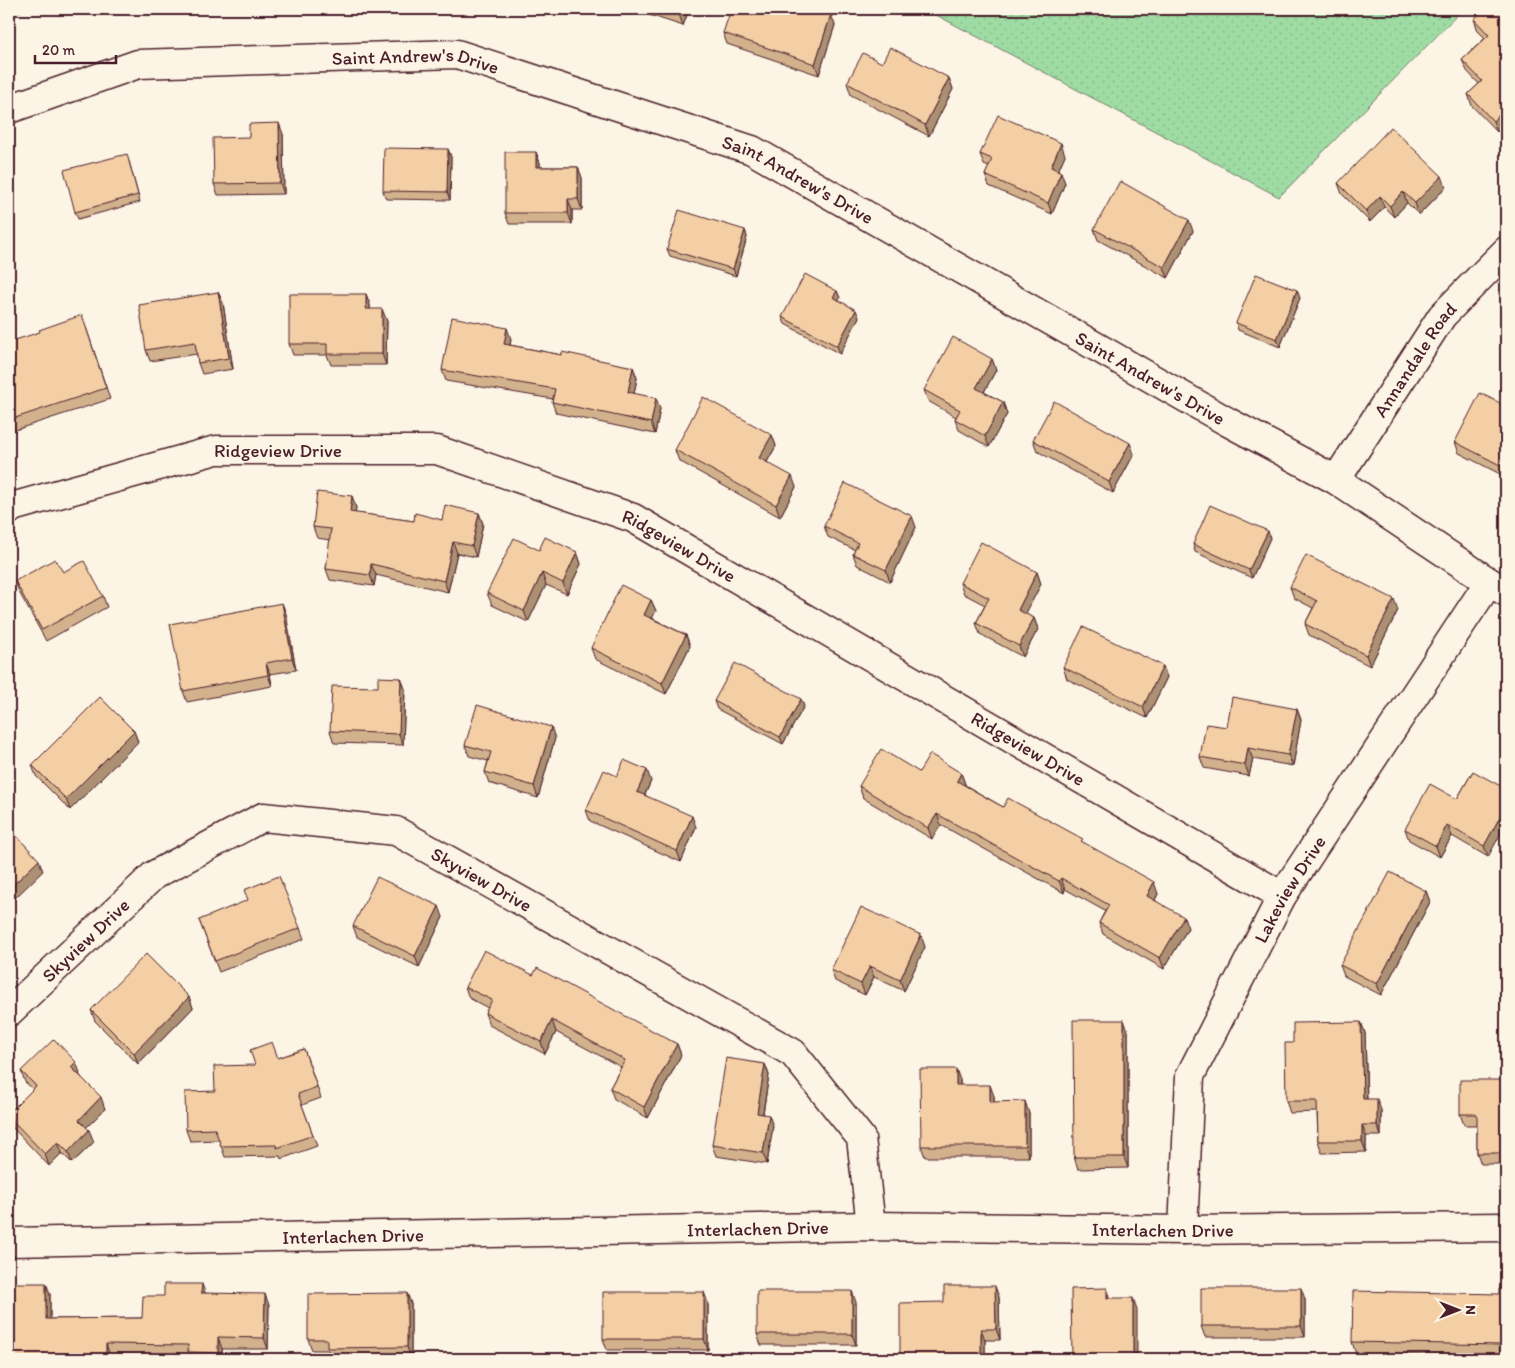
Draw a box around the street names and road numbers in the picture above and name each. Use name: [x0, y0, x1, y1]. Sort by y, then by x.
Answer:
street label: Saint Andrew's Drive: [331, 42, 502, 78]
street label: Saint Andrew's Drive: [719, 130, 878, 229]
street label: Annandale Road: [1368, 297, 1461, 421]
street label: Saint Andrew's Drive: [1071, 326, 1230, 430]
street label: Ridgeview Drive: [214, 439, 342, 462]
street label: Ridgeview Drive: [619, 504, 740, 587]
street label: Ridgeview Drive: [967, 706, 1089, 790]
street label: Lakeview Drive: [1249, 831, 1330, 947]
street label: Skyview Drive: [427, 842, 536, 916]
street label: Skyview Drive: [37, 893, 134, 987]
street label: Interlachen Drive: [687, 1215, 829, 1241]
street label: Interlachen Drive: [1092, 1217, 1234, 1242]
street label: Interlachen Drive: [282, 1223, 424, 1248]

